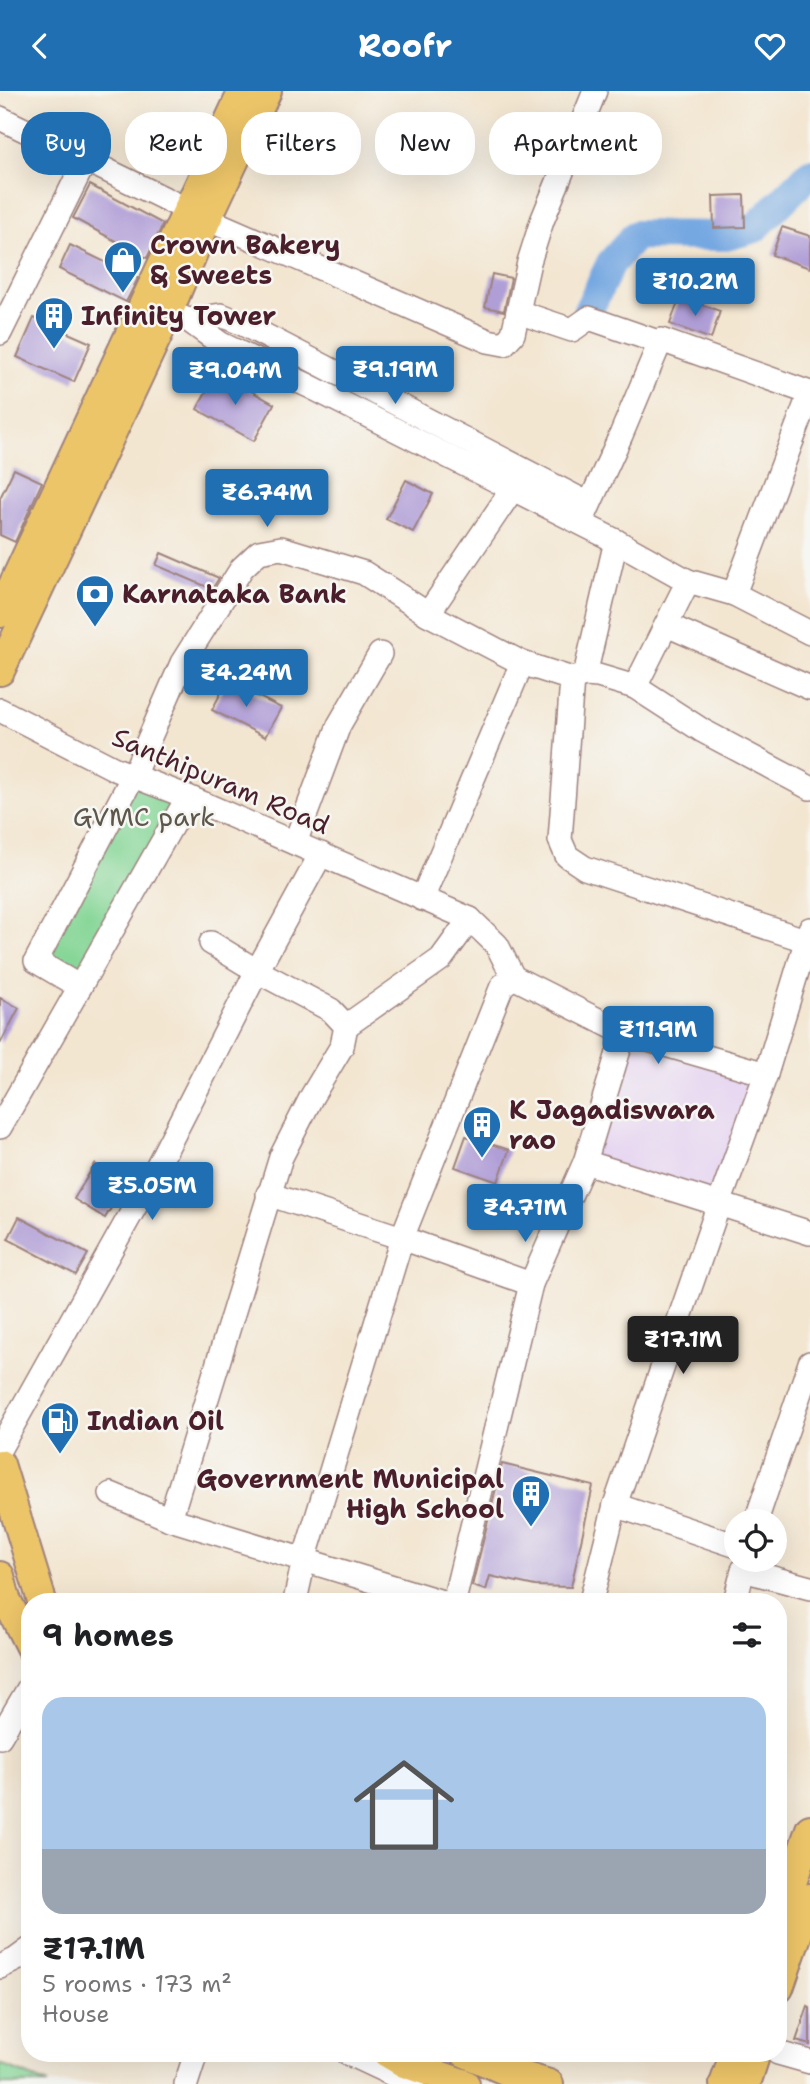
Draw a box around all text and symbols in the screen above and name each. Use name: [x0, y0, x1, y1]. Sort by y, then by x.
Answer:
text: Roofr: [358, 24, 452, 67]
icon: back: [21, 27, 59, 65]
icon: heart: [751, 27, 789, 65]
chip: Buy: [21, 112, 111, 175]
chip: Rent: [125, 112, 227, 175]
chip: Filters: [241, 112, 361, 175]
chip: New: [375, 112, 475, 175]
chip: Apartment: [489, 112, 662, 175]
place label: Crown Bakery & Sweets: [150, 227, 340, 292]
shop icon: Crown Bakery & Sweets: [102, 239, 144, 294]
pin: ₹10.2M: [638, 259, 752, 318]
text: ₹10.2M: [652, 266, 738, 296]
building icon: Infinity Tower: [33, 295, 75, 350]
place label: Infinity Tower: [81, 298, 276, 333]
pin: ₹9.04M: [178, 347, 292, 407]
pin: ₹9.19M: [338, 347, 452, 406]
text: ₹9.19M: [352, 354, 438, 384]
text: ₹9.04M: [188, 355, 282, 385]
pin: ₹6.74M: [210, 469, 324, 529]
text: ₹6.74M: [221, 477, 313, 507]
bank icon: Karnataka Bank: [74, 573, 116, 628]
place label: Karnataka Bank: [122, 576, 347, 611]
pin: ₹4.24M: [189, 649, 303, 709]
text: ₹4.24M: [200, 657, 292, 687]
street label: Santhipuram Road: [107, 719, 335, 842]
park label: GVMC park: [73, 799, 215, 834]
pin: ₹11.9M: [601, 1007, 715, 1066]
text: ₹11.9M: [619, 1014, 697, 1044]
place label: K Jagadiswara rao: [509, 1092, 715, 1157]
building icon: K Jagadiswara rao: [461, 1104, 503, 1159]
pin: ₹5.05M: [95, 1163, 209, 1222]
text: ₹5.05M: [107, 1170, 197, 1200]
pin: ₹4.71M: [468, 1185, 582, 1244]
text: ₹4.71M: [483, 1192, 567, 1222]
pin: ₹17.1M: [626, 1317, 740, 1376]
text: ₹17.1M: [644, 1324, 722, 1354]
fuel station icon: Indian Oil: [39, 1400, 81, 1455]
place label: Indian Oil: [87, 1403, 224, 1438]
place label: Government Municipal High School: [196, 1461, 504, 1526]
building icon: Government Municipal High School: [510, 1473, 552, 1528]
map controls: [724, 1509, 787, 1572]
button: locate: [724, 1509, 787, 1572]
text: 9 homes: [42, 1615, 174, 1656]
icon: filters: [728, 1616, 766, 1654]
icon: home: [341, 1742, 467, 1868]
text: ₹17.1M: [42, 1928, 145, 1969]
text: 5 rooms · 173 m²: [42, 1969, 232, 1999]
text: House: [42, 1999, 110, 2029]

